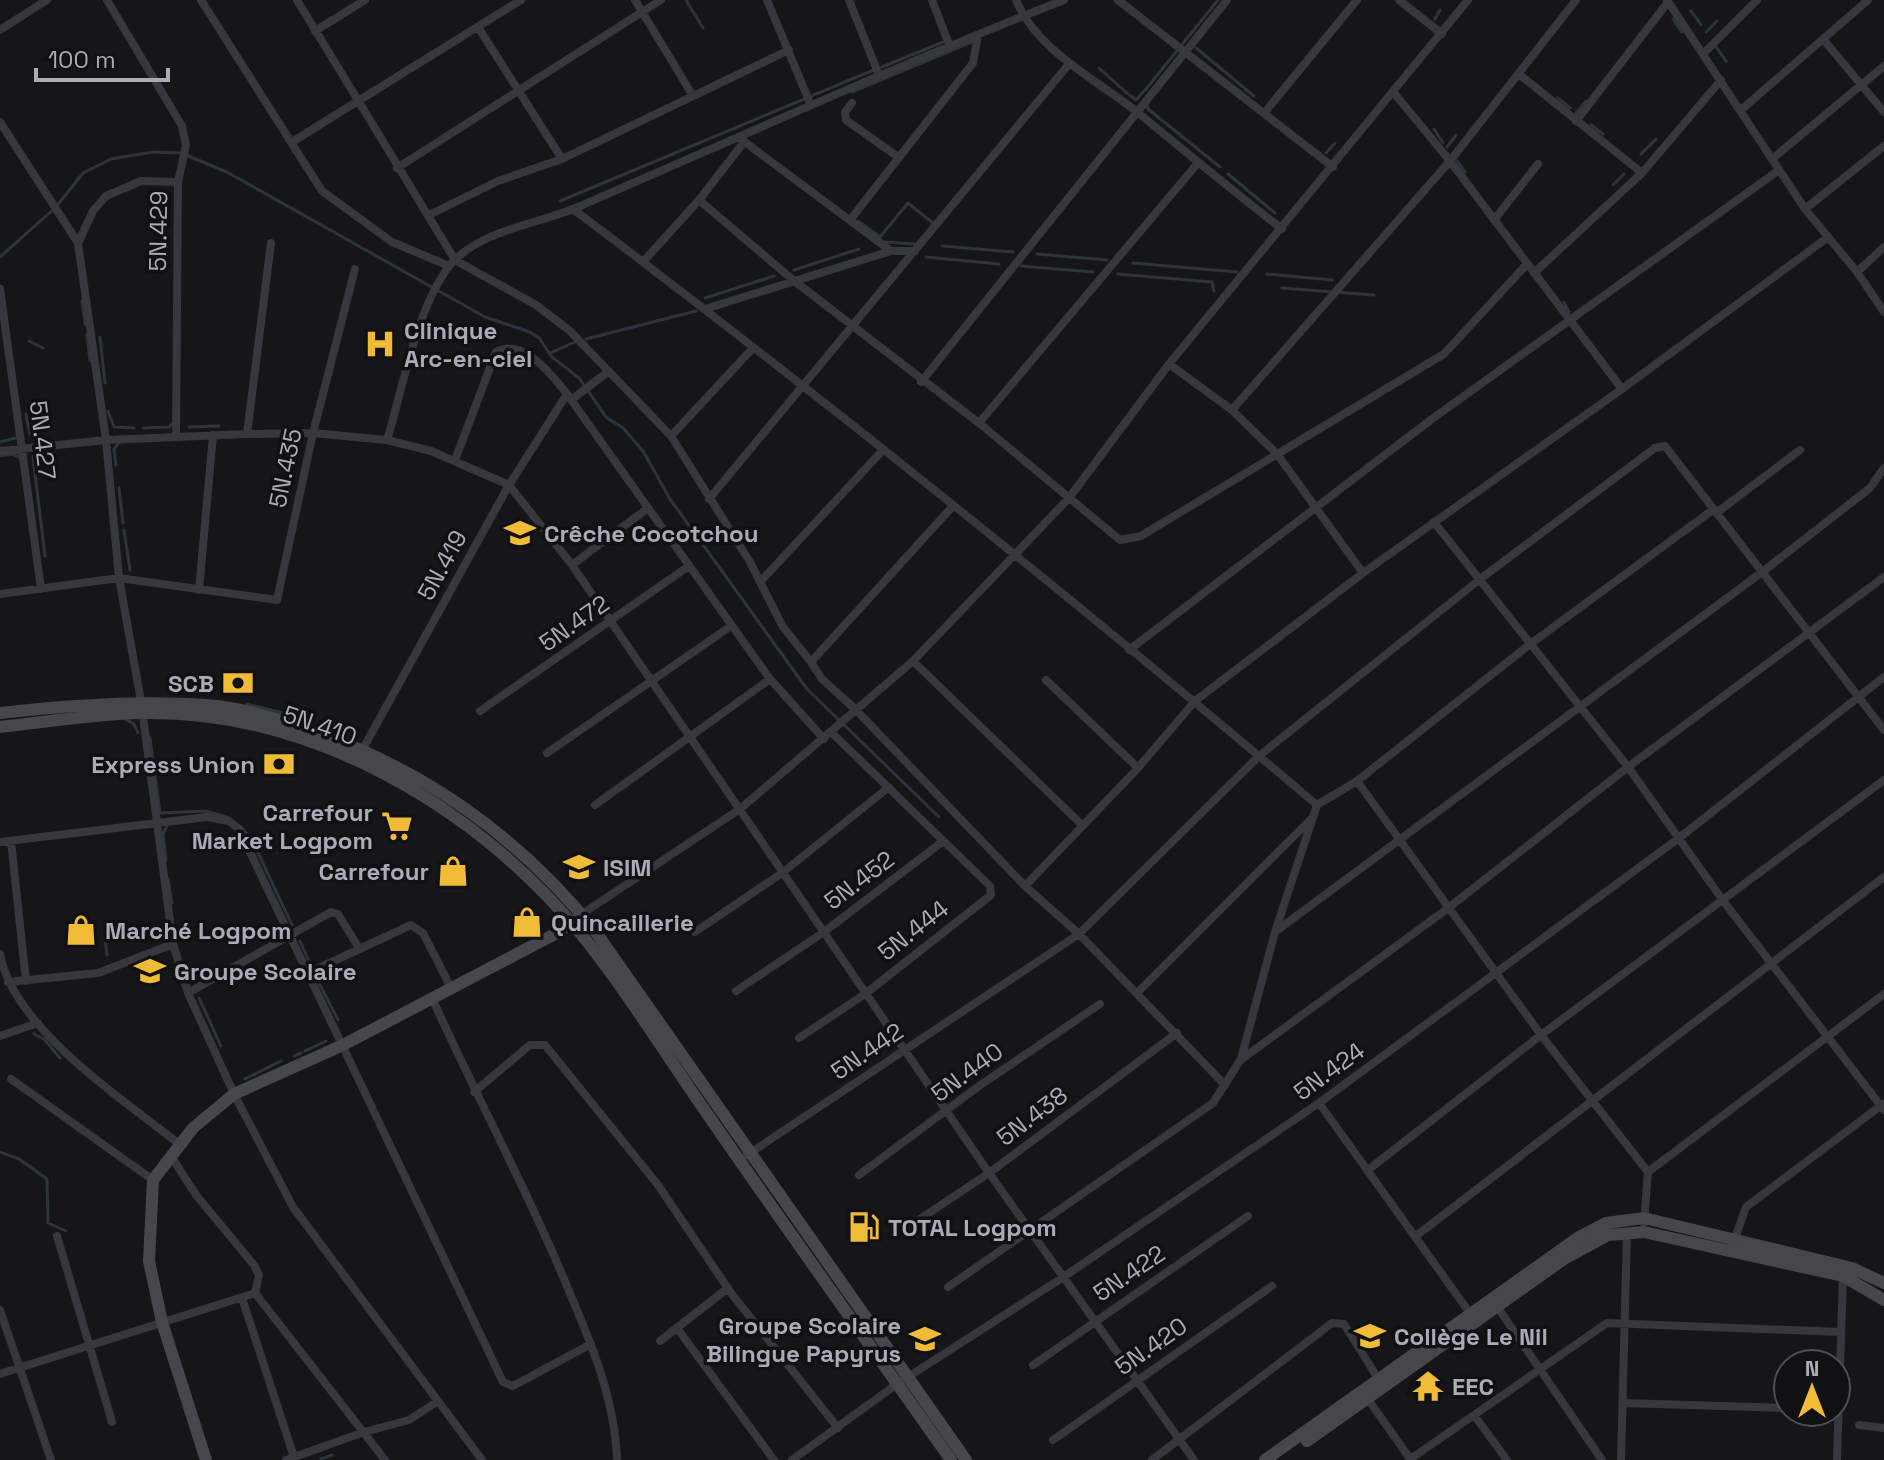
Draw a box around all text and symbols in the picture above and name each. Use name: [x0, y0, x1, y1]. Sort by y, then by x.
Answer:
scale bar: [36, 32, 168, 82]
text: 100 m: [48, 44, 116, 75]
street label: 5N.429: [142, 190, 174, 272]
place label: Clinique Arc-en-ciel: [404, 315, 532, 374]
hospital icon: Clinique Arc-en-ciel: [363, 327, 397, 361]
street label: 5N.427: [23, 399, 63, 481]
street label: 5N.435: [261, 426, 309, 510]
school or university icon: Crêche Cocotchou: [503, 516, 537, 550]
place label: Crêche Cocotchou: [544, 518, 759, 549]
street label: 5N.419: [410, 524, 474, 606]
street label: 5N.472: [533, 588, 615, 658]
bank icon: SCB: [221, 666, 255, 700]
place label: SCB: [168, 668, 214, 699]
street label: 5N.410: [279, 698, 361, 752]
bank icon: Express Union: [262, 747, 296, 781]
place label: Express Union: [91, 749, 255, 780]
place label: Carrefour Market Logpom: [192, 797, 373, 856]
supermarket icon: Carrefour Market Logpom: [380, 809, 414, 843]
street label: 5N.452: [818, 844, 900, 916]
school or university icon: ISIM: [562, 850, 596, 884]
place label: ISIM: [603, 852, 651, 883]
shop icon: Carrefour: [436, 854, 470, 888]
place label: Carrefour: [319, 856, 429, 887]
street label: 5N.444: [871, 893, 955, 967]
shop icon: Quincaillerie: [510, 905, 544, 939]
place label: Quincaillerie: [551, 907, 694, 938]
shop icon: Marché Logpom: [64, 913, 98, 947]
place label: Marché Logpom: [105, 915, 291, 946]
school or university icon: Groupe Scolaire: [133, 954, 167, 988]
place label: Groupe Scolaire: [174, 956, 357, 987]
street label: 5N.442: [825, 1016, 909, 1086]
street label: 5N.440: [925, 1035, 1009, 1109]
street label: 5N.424: [1287, 1035, 1371, 1107]
street label: 5N.438: [990, 1079, 1074, 1153]
fuel station icon: TOTAL Logpom: [847, 1210, 881, 1244]
place label: TOTAL Logpom: [888, 1212, 1057, 1243]
street label: 5N.422: [1087, 1238, 1171, 1308]
place label: Groupe Scolaire Bilingue Papyrus: [706, 1310, 901, 1369]
street label: 5N.420: [1109, 1310, 1193, 1382]
school or university icon: Collège Le Nil: [1353, 1319, 1387, 1353]
place label: Collège Le Nil: [1394, 1321, 1548, 1352]
school or university icon: Groupe Scolaire Bilingue Papyrus: [908, 1322, 942, 1356]
north arrow: [1772, 1348, 1852, 1428]
text: N: [1805, 1354, 1819, 1382]
temple icon: EEC: [1411, 1369, 1445, 1403]
place label: EEC: [1452, 1371, 1494, 1402]

